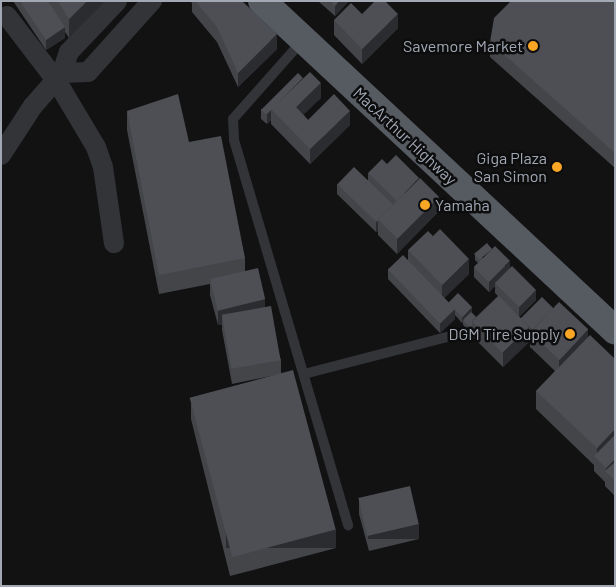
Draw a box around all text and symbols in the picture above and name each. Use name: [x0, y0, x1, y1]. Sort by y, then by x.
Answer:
place label: Savemore Market: [403, 36, 523, 56]
marker: Savemore Market: [527, 40, 539, 52]
street label: MacArthur Highway: [349, 83, 461, 189]
place label: Giga Plaza San Simon: [474, 148, 547, 186]
marker: Giga Plaza San Simon: [551, 161, 563, 173]
place label: Yamaha: [435, 195, 490, 215]
marker: Yamaha: [419, 199, 431, 211]
place label: DGM Tire Supply: [449, 324, 560, 344]
marker: DGM Tire Supply: [564, 328, 576, 340]

